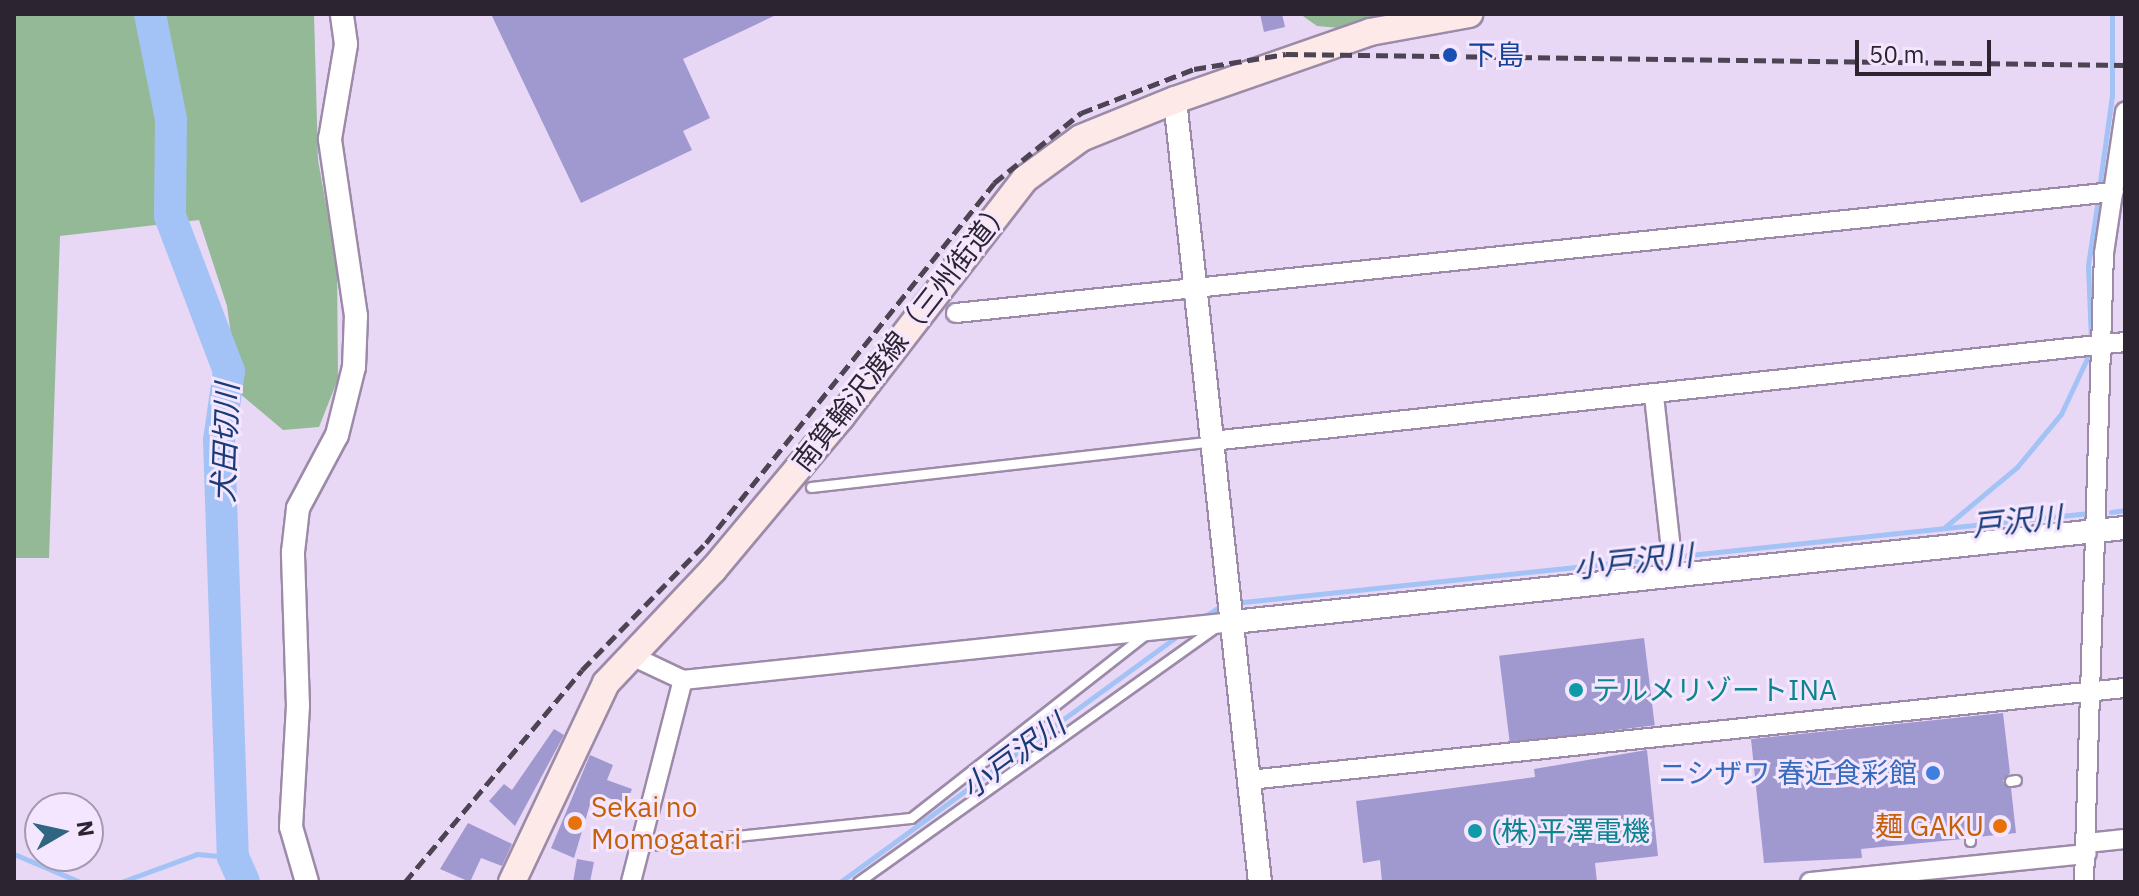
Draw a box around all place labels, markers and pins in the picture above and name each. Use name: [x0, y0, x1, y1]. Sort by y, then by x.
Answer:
place label: 下島: [1468, 38, 1524, 72]
marker: 下島: [1439, 44, 1461, 66]
place label: テルメリゾートINA: [1592, 673, 1837, 707]
marker: テルメリゾートINA: [1567, 681, 1585, 699]
place label: ニシザワ 春近食彩館: [1658, 756, 1917, 790]
marker: ニシザワ 春近食彩館: [1924, 764, 1942, 782]
place label: Sekai no Momogatari: [591, 790, 741, 856]
place label: 麺 GAKU: [1875, 809, 1984, 843]
marker: Sekai no Momogatari: [566, 814, 584, 832]
place label: (株)平澤電機: [1491, 814, 1650, 848]
marker: 麺 GAKU: [1991, 817, 2009, 835]
marker: (株)平澤電機: [1466, 822, 1484, 840]

